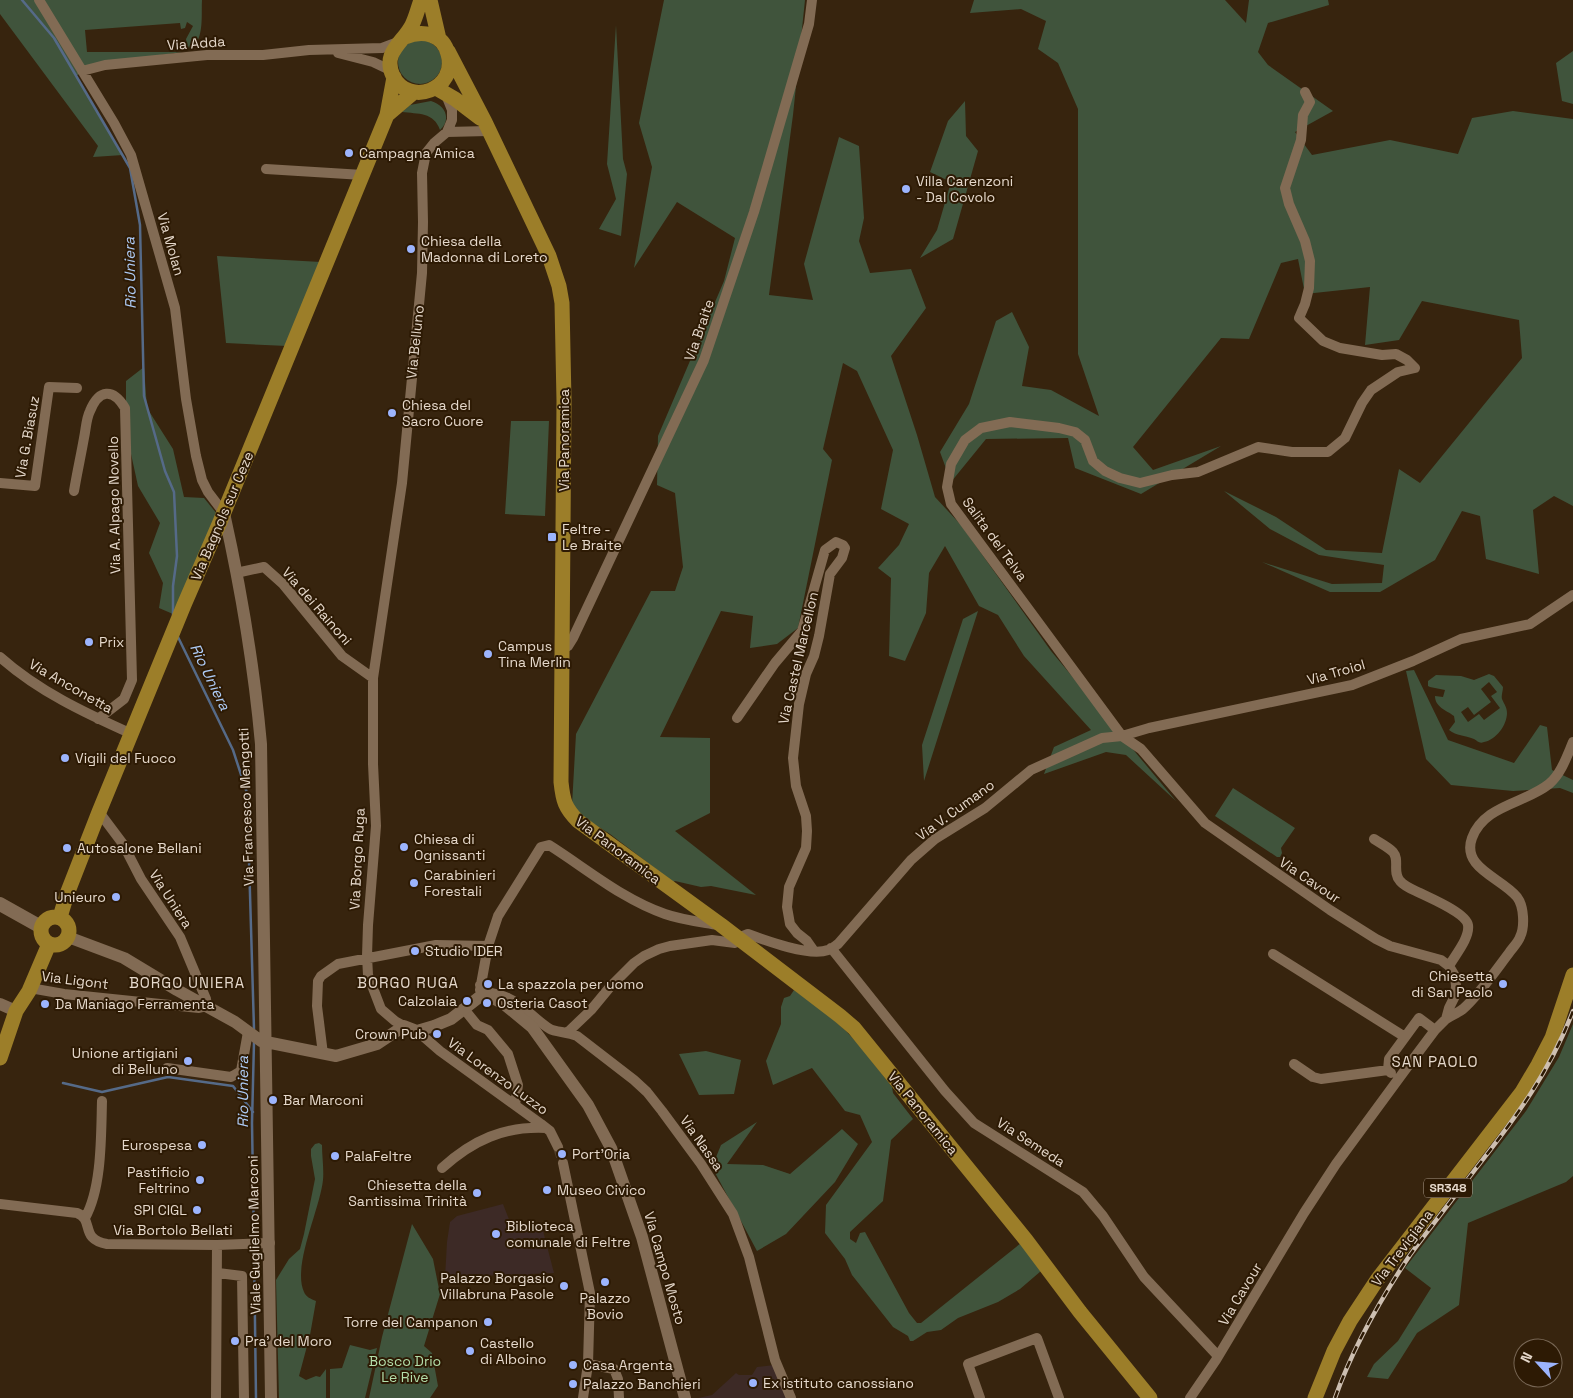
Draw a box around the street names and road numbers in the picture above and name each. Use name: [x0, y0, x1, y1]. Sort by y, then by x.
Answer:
street label: Via Adda: [166, 32, 226, 54]
street label: Via Molan: [153, 210, 189, 278]
street label: Via Braite: [680, 297, 718, 363]
street label: Via Belluno: [402, 304, 428, 380]
street label: Via Panoramica: [555, 389, 573, 491]
street label: Via G. Biasuz: [11, 394, 43, 480]
street label: Via A. Alpago Novello: [104, 436, 124, 574]
street label: Via Bagnols sur Ceze: [187, 449, 257, 583]
street label: Salita del Telva: [958, 493, 1032, 585]
street label: Via dei Rainoni: [278, 563, 356, 649]
street label: Via Castel Marcellon: [774, 590, 822, 726]
street label: Via Anconetta: [26, 655, 116, 717]
street label: Via Troiol: [1305, 655, 1367, 689]
street label: Via Francesco Mengotti: [234, 727, 258, 887]
street label: Via V. Cumano: [912, 775, 998, 845]
street label: Via Borgo Ruga: [345, 807, 369, 911]
street label: Via Panoramica: [572, 812, 664, 888]
street label: Via Cavour: [1276, 853, 1344, 907]
street label: Via Uniera: [145, 866, 197, 932]
street label: Via Ligont: [41, 967, 109, 993]
street label: Via Lorenzo Luzzo: [444, 1033, 552, 1119]
street label: Via Panoramica: [884, 1068, 962, 1158]
street label: Via Nassa: [676, 1112, 728, 1174]
street label: Via Semeda: [993, 1113, 1069, 1171]
street label: Viale Guglielmo Marconi: [244, 1155, 264, 1315]
road number: SR348: [1424, 1178, 1472, 1198]
street label: Via Trevigiana: [1367, 1206, 1437, 1290]
street label: Via Campo Mosto: [640, 1209, 690, 1327]
street label: Via Bortolo Bellati: [113, 1221, 233, 1239]
street label: Via Cavour: [1214, 1259, 1266, 1329]

